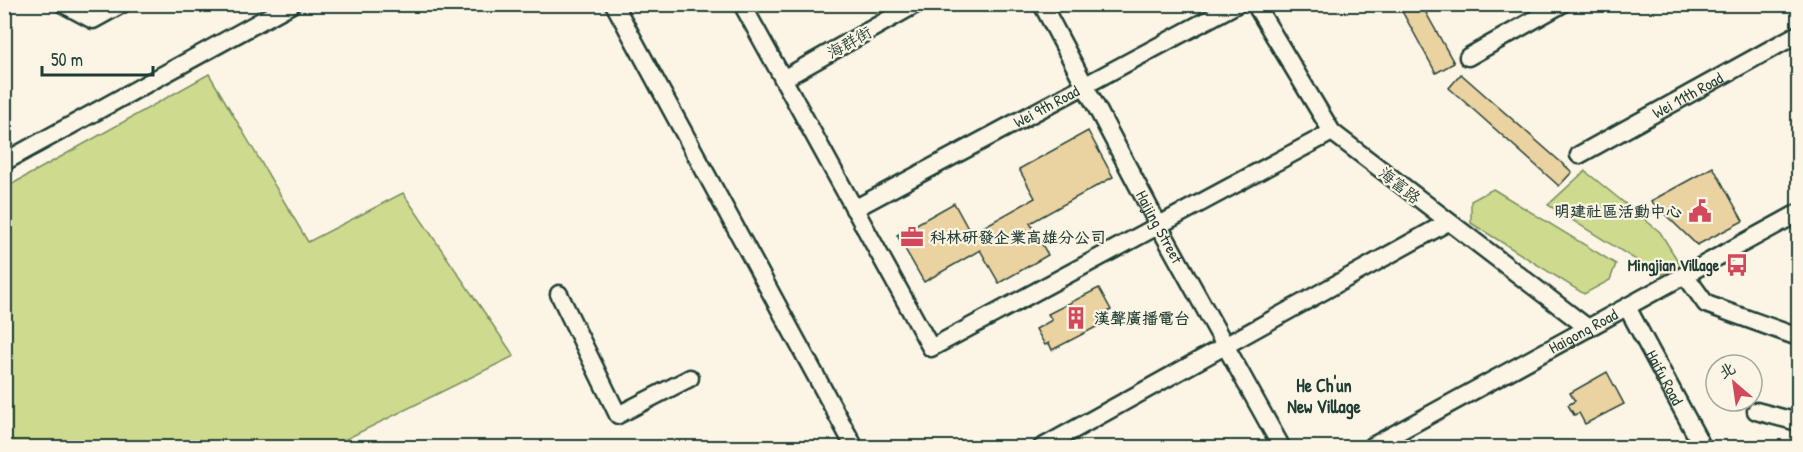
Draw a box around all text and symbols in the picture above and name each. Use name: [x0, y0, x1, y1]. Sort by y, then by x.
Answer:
street label: 海群街: [823, 21, 875, 63]
scale bar: [42, 39, 153, 77]
text: 50 m: [51, 47, 83, 72]
street label: Wei 11th Road: [1648, 67, 1727, 123]
street label: Wei 9th Road: [1009, 80, 1083, 133]
street label: 海富路: [1374, 162, 1426, 208]
street label: Haijing Street: [1131, 186, 1189, 268]
public building icon: 明建社區活動中心: [1687, 198, 1713, 224]
place label: 明建社區活動中心: [1554, 200, 1682, 222]
office icon: 科林研發企業高雄分公司: [899, 224, 925, 250]
place label: 科林研發企業高雄分公司: [930, 226, 1106, 248]
bus stop icon: Mingjian Village: [1724, 252, 1750, 278]
place label: Mingjian Village: [1628, 254, 1720, 277]
street label: Haigong Road: [1545, 303, 1621, 358]
building icon: 漢聲廣播電台: [1063, 305, 1089, 331]
place label: 漢聲廣播電台: [1094, 307, 1190, 329]
street label: Haifu Road: [1641, 346, 1689, 409]
north arrow: [1704, 353, 1764, 413]
text: 北: [1714, 356, 1739, 383]
district label: He Ch'un New Village: [1287, 373, 1362, 420]

